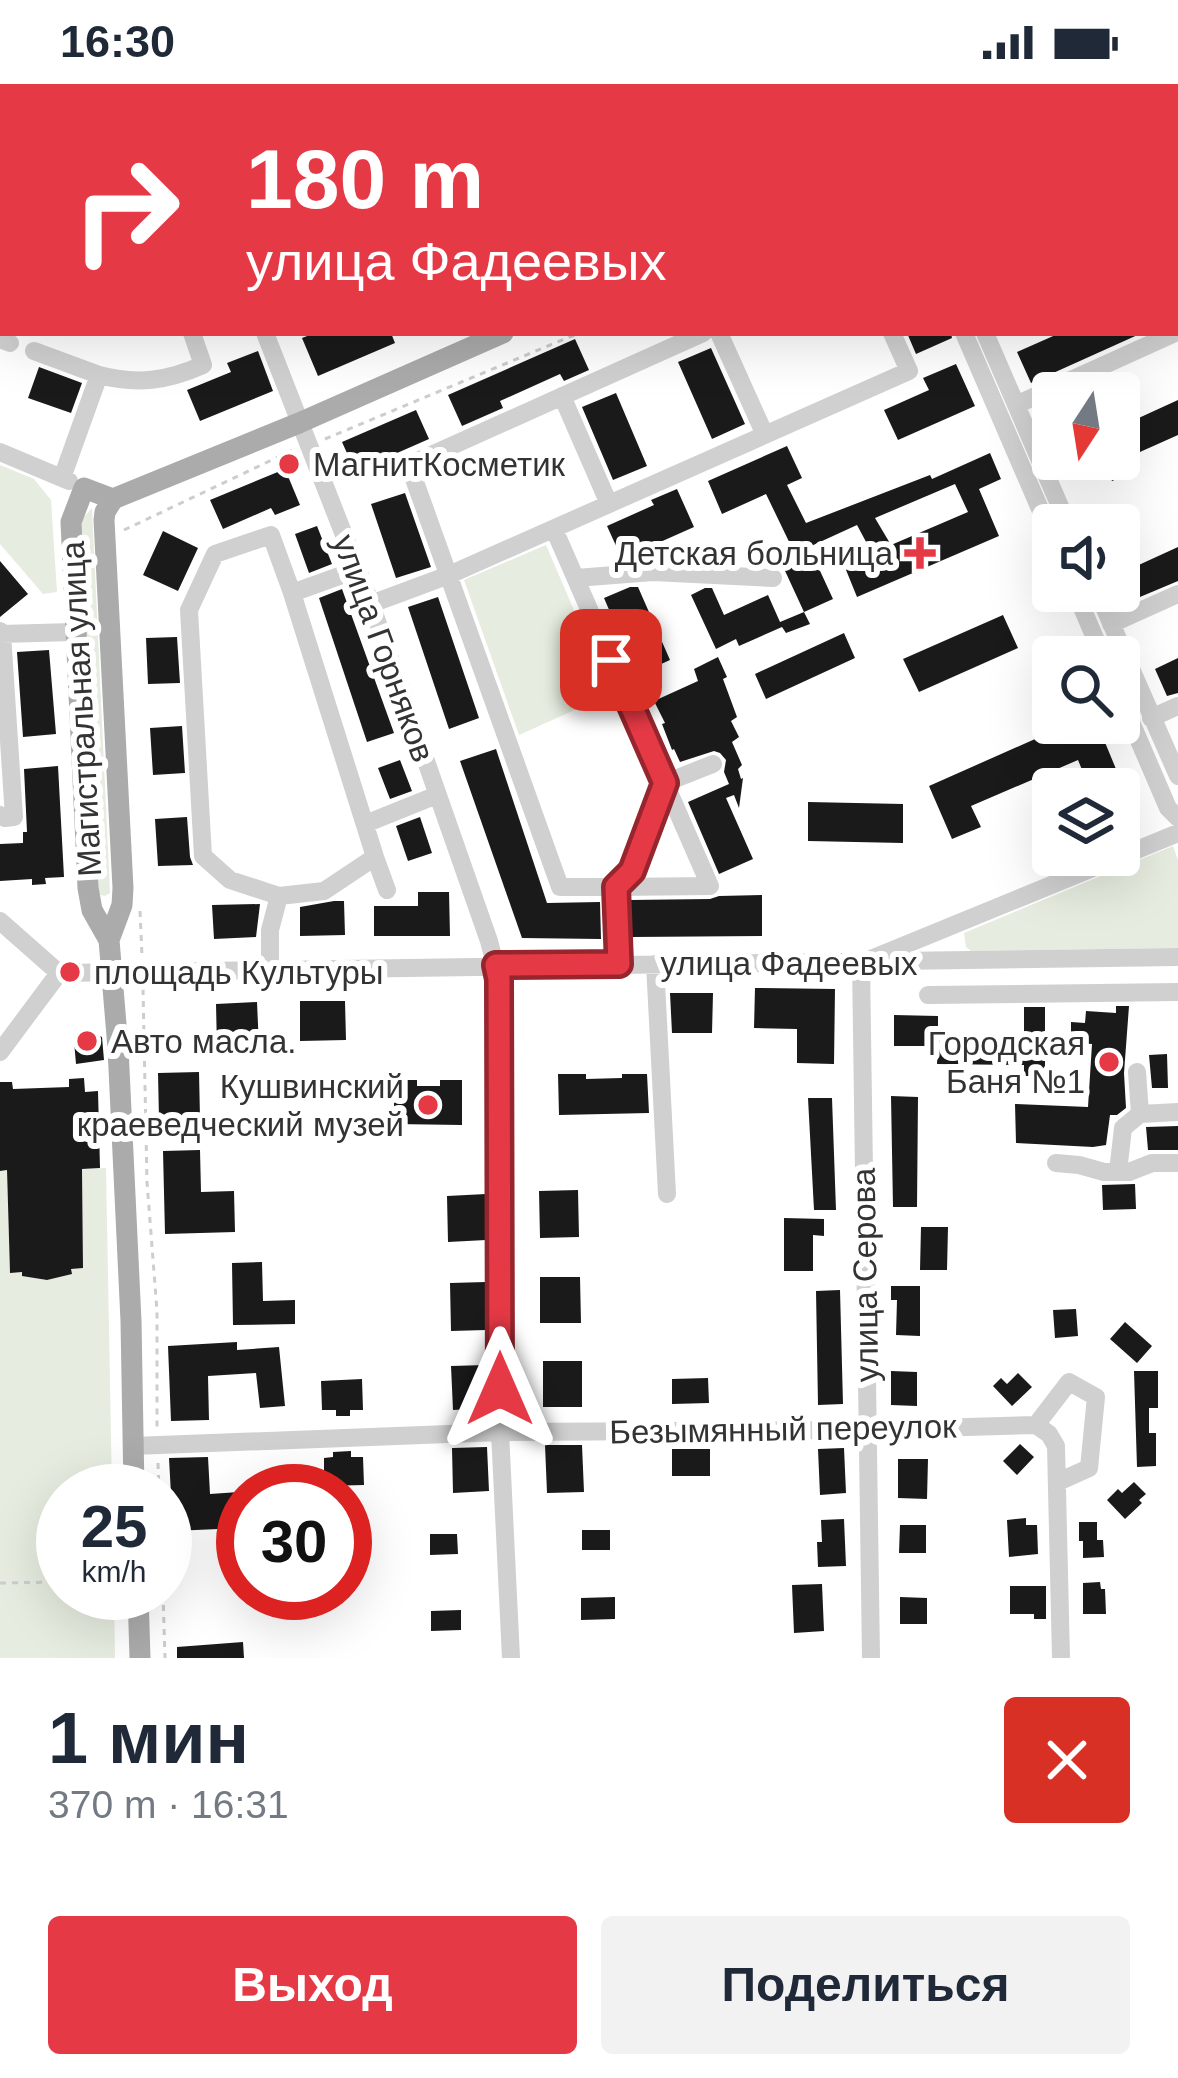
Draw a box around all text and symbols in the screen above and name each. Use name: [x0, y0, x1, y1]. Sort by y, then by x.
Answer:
text: 16:30: [60, 16, 175, 67]
icon: right: [48, 132, 204, 288]
text: 180 m: [246, 132, 484, 226]
text: улица Фадеевых: [246, 231, 667, 291]
north arrow: [1032, 372, 1140, 480]
map controls: [1032, 372, 1140, 876]
place label: МагнитКосметик: [313, 446, 566, 483]
marker: МагнитКосметик: [276, 451, 302, 477]
button: sound: [1032, 504, 1140, 612]
street label: улица Горняков: [326, 529, 442, 767]
place label: Детская больница: [615, 535, 894, 572]
marker: Детская больница: [904, 537, 936, 569]
street label: Магистральная улица: [54, 540, 108, 878]
pin: [560, 609, 662, 711]
icon: arrive: [578, 627, 644, 693]
button: search: [1032, 636, 1140, 744]
button: layers: [1032, 768, 1140, 876]
street label: улица Фадеевых: [660, 945, 918, 982]
place label: площадь Культуры: [94, 954, 384, 991]
marker: площадь Культуры: [57, 959, 83, 985]
place label: Авто масла.: [111, 1023, 296, 1060]
place label: Городская Баня №1: [928, 1025, 1085, 1100]
marker: Авто масла.: [74, 1028, 100, 1054]
marker: Городская Баня №1: [1096, 1049, 1122, 1075]
place label: Кушвинский краеведческий музей: [77, 1068, 404, 1143]
marker: Кушвинский краеведческий музей: [415, 1092, 441, 1118]
street label: улица Серова: [845, 1167, 885, 1382]
position arrow: [437, 1326, 563, 1452]
street label: Безымянный переулок: [609, 1407, 957, 1451]
speed limit sign: 30: [216, 1464, 372, 1620]
text: 25: [81, 1493, 147, 1560]
text: km/h: [81, 1555, 147, 1588]
button: close: [1004, 1697, 1130, 1823]
text: 1 мин: [48, 1698, 249, 1778]
text: 370 m · 16:31: [48, 1783, 289, 1826]
button: Выход: [48, 1916, 577, 2054]
button: Поделиться: [601, 1916, 1130, 2054]

